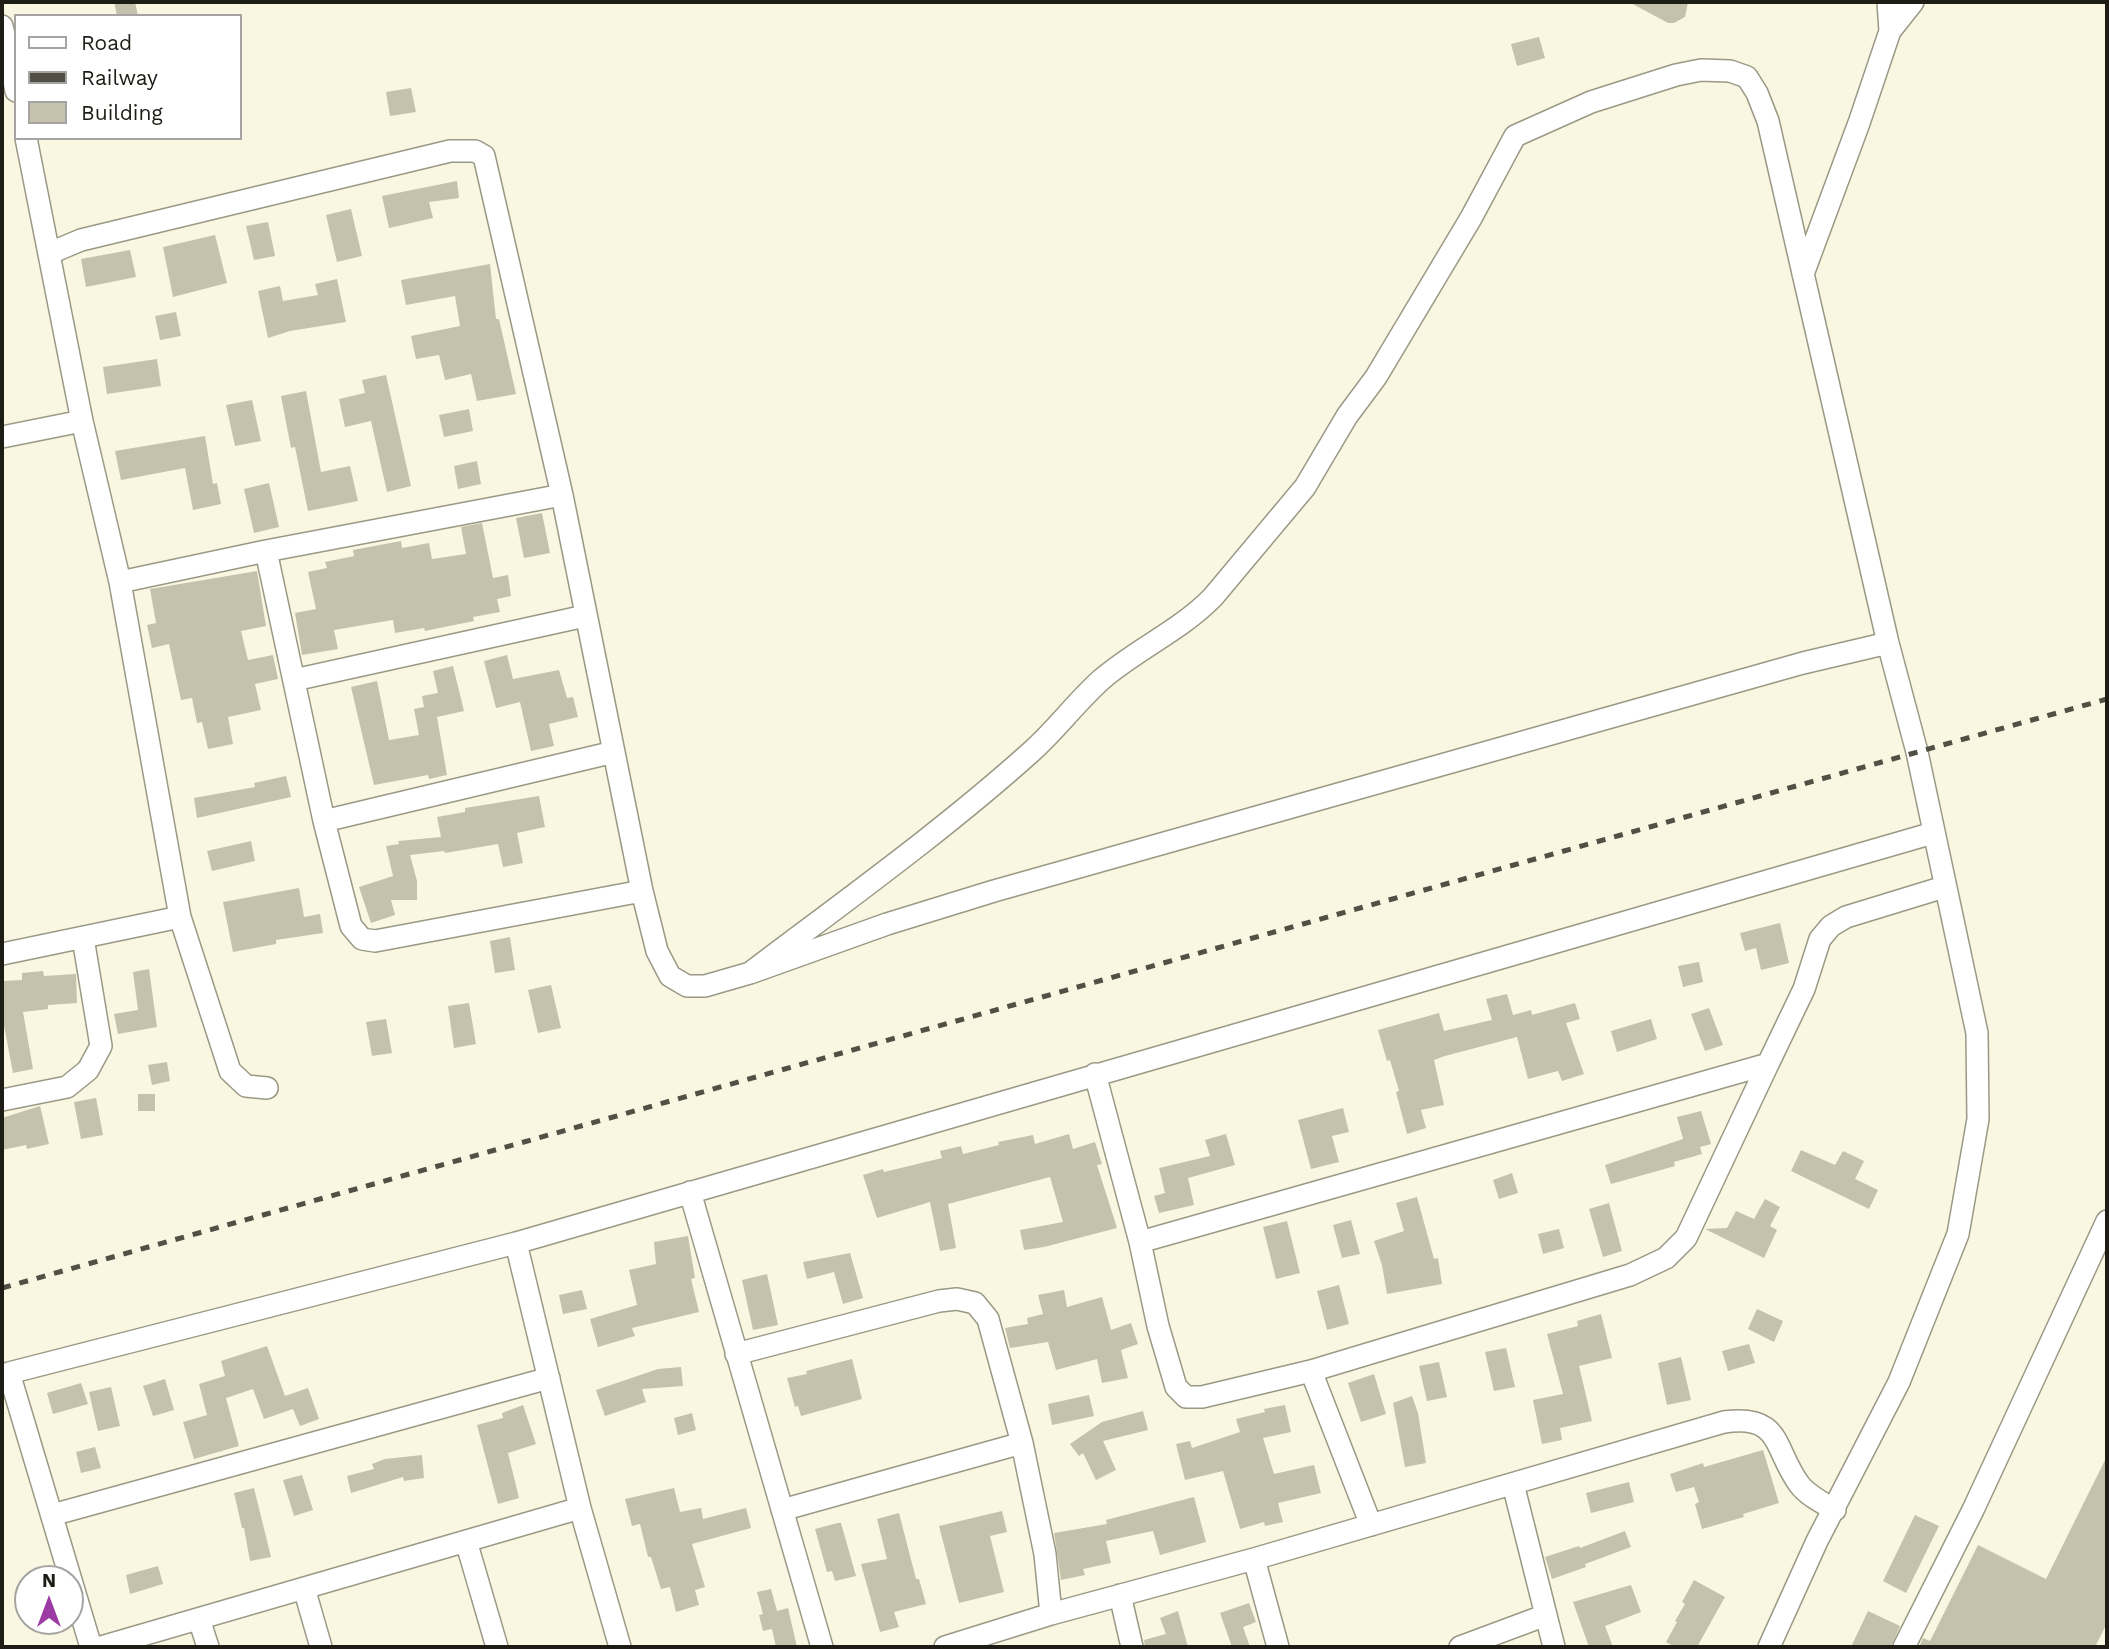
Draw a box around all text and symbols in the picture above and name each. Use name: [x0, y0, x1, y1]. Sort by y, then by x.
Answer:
legend: [14, 14, 242, 140]
text: Road: [81, 30, 132, 55]
text: Railway: [81, 65, 158, 90]
text: Building: [81, 100, 163, 125]
north arrow: [14, 1565, 84, 1635]
text: N: [42, 1569, 56, 1592]

